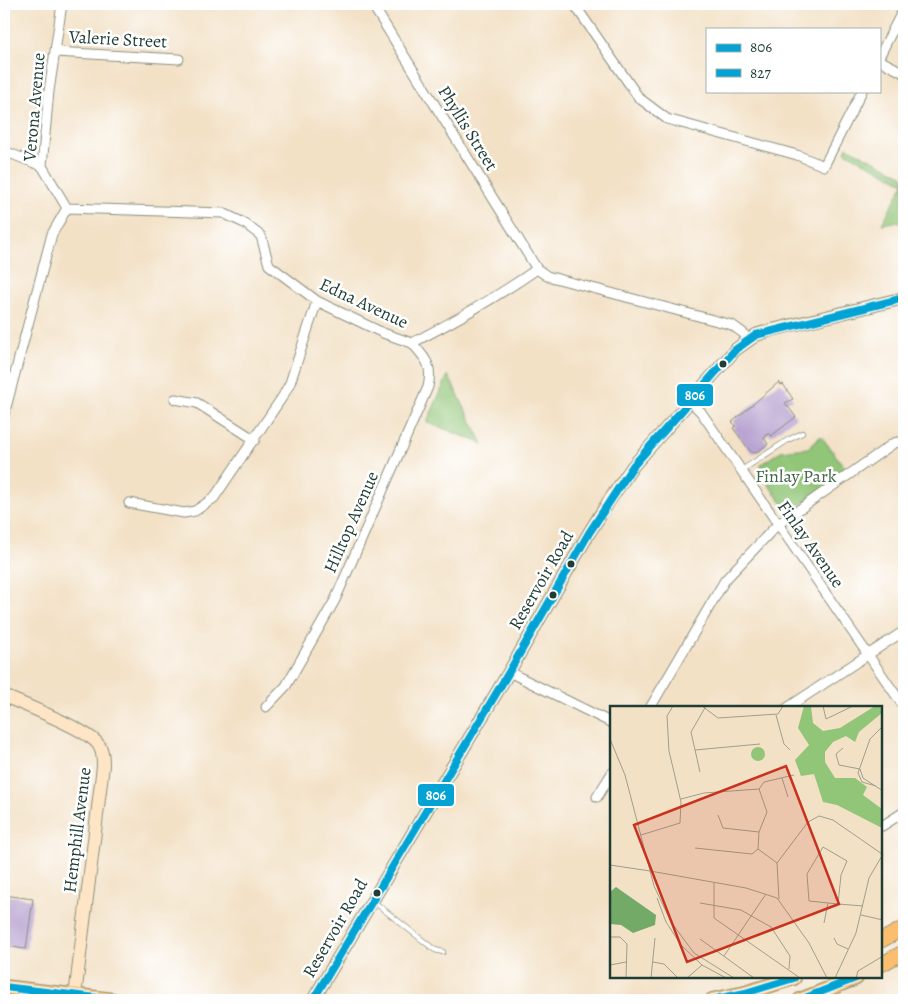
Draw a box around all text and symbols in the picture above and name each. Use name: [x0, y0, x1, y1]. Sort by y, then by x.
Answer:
street label: Valerie Street: [67, 24, 168, 54]
legend: [706, 28, 880, 92]
text: 806: [750, 37, 772, 57]
street label: Verona Avenue: [17, 52, 51, 163]
text: 827: [750, 63, 771, 83]
street label: Phyllis Street: [432, 81, 504, 175]
street label: Edna Avenue: [316, 272, 412, 334]
unlabelled marker: [718, 359, 728, 369]
line badge: 806: [676, 383, 714, 407]
text: 806: [685, 386, 706, 405]
park label: Finlay Park: [755, 464, 837, 488]
street label: Hilltop Avenue: [318, 467, 384, 577]
street label: Finlay Avenue: [772, 496, 850, 592]
street label: Reservoir Road: [503, 526, 579, 634]
unlabelled marker: [566, 559, 576, 569]
unlabelled marker: [548, 590, 558, 600]
inset map: [610, 706, 883, 979]
street label: Hemphill Avenue: [57, 766, 97, 894]
line badge: 806: [417, 783, 455, 807]
text: 806: [426, 786, 447, 805]
street label: Reservoir Road: [297, 874, 373, 982]
unlabelled marker: [372, 888, 382, 898]

